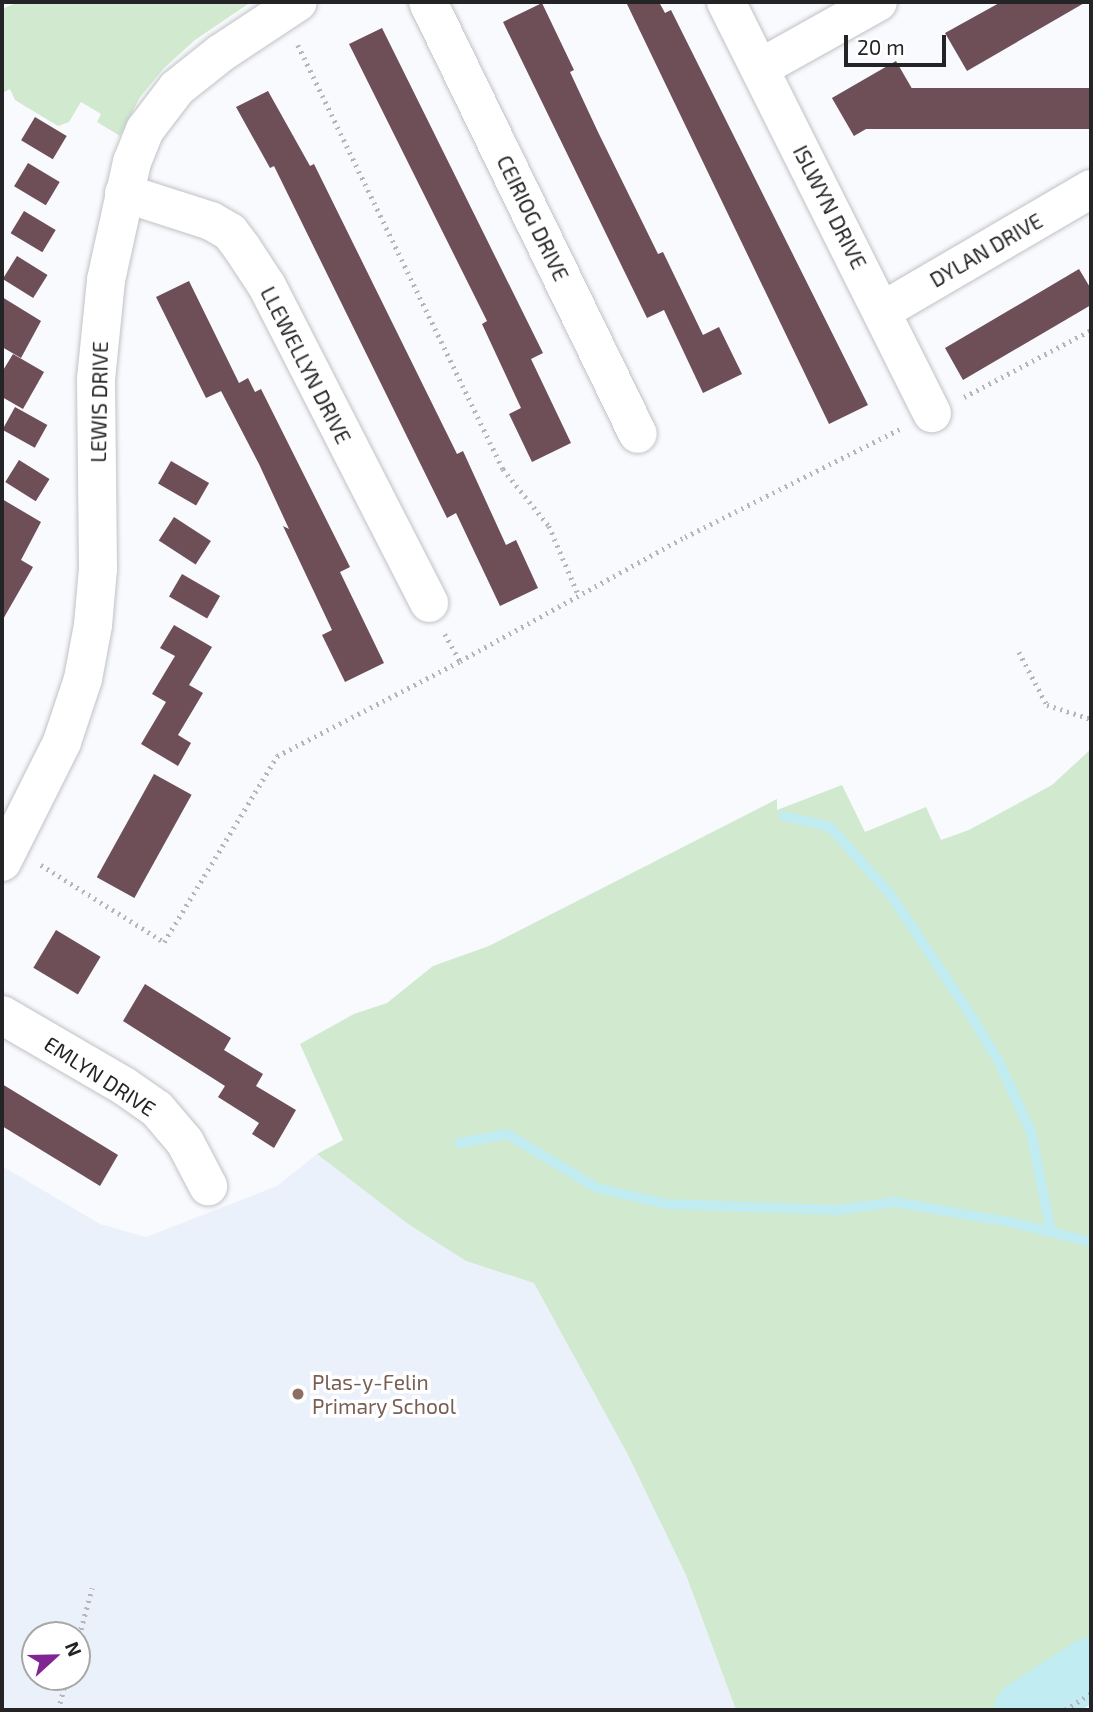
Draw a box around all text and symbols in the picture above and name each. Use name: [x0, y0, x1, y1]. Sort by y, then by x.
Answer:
scale bar: [848, 21, 950, 65]
text: 20 m: [857, 34, 905, 59]
street label: ISLWYN DRIVE: [788, 141, 872, 273]
street label: CEIRIOG DRIVE: [492, 151, 574, 285]
street label: DYLAN DRIVE: [925, 208, 1047, 292]
street label: LLEWELLYN DRIVE: [255, 282, 357, 448]
street label: LEWIS DRIVE: [85, 341, 113, 463]
street label: EMLYN DRIVE: [40, 1031, 160, 1121]
place label: Plas-y-Felin Primary School: [312, 1369, 457, 1419]
marker: Plas-y-Felin Primary School: [290, 1386, 306, 1402]
north arrow: [21, 1621, 91, 1691]
text: N: [61, 1638, 87, 1659]

